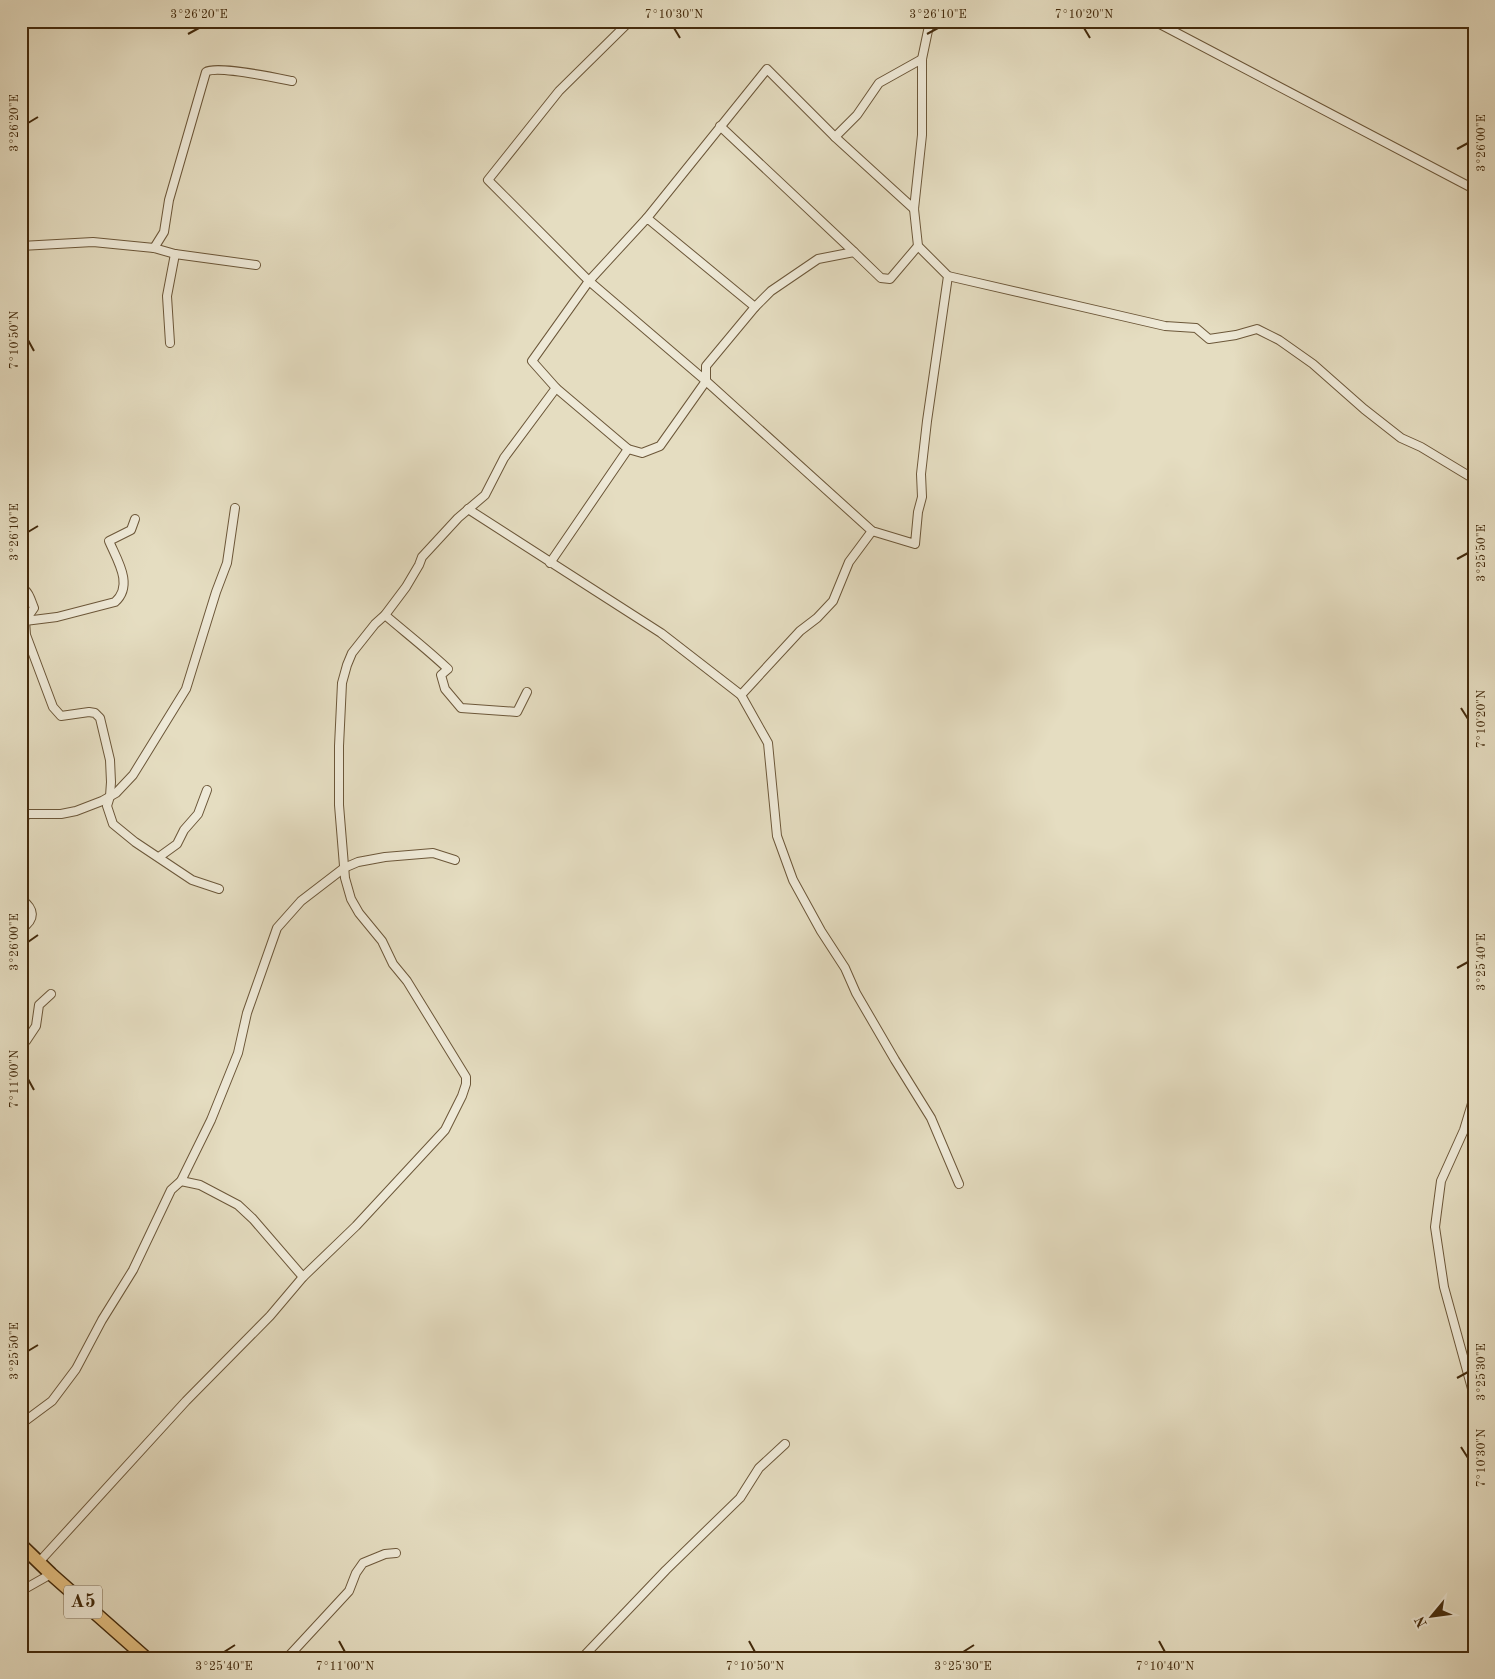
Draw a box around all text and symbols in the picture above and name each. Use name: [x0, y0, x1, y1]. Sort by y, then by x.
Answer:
text: 3°26'20"E: [170, 9, 228, 21]
text: 7°10'30"N: [645, 9, 703, 21]
text: 3°26'10"E: [909, 9, 967, 21]
text: 7°10'20"N: [1055, 9, 1113, 21]
text: 3°26'20"E: [9, 94, 21, 152]
text: 3°26'00"E: [1476, 114, 1488, 172]
text: 7°10'50"N: [8, 311, 21, 369]
text: 3°26'10"E: [9, 503, 21, 561]
text: 3°25'50"E: [1475, 524, 1488, 582]
text: 7°10'20"N: [1476, 690, 1488, 748]
text: 3°26'00"E: [9, 913, 21, 971]
text: 3°25'40"E: [1475, 933, 1488, 991]
text: 7°11'00"N: [9, 1050, 21, 1108]
text: 3°25'50"E: [8, 1322, 21, 1380]
text: 3°25'30"E: [1475, 1343, 1488, 1401]
text: 7°10'30"N: [1476, 1429, 1488, 1487]
road number: A5: [64, 1585, 102, 1618]
north arrow: [1408, 1592, 1458, 1642]
text: N: [1413, 1613, 1430, 1630]
text: 3°25'40"E: [195, 1660, 253, 1673]
text: 7°10'50"N: [726, 1660, 784, 1673]
text: 3°25'30"E: [934, 1660, 992, 1673]
text: 7°11'00"N: [316, 1661, 374, 1673]
text: 7°10'40"N: [1136, 1661, 1194, 1673]

